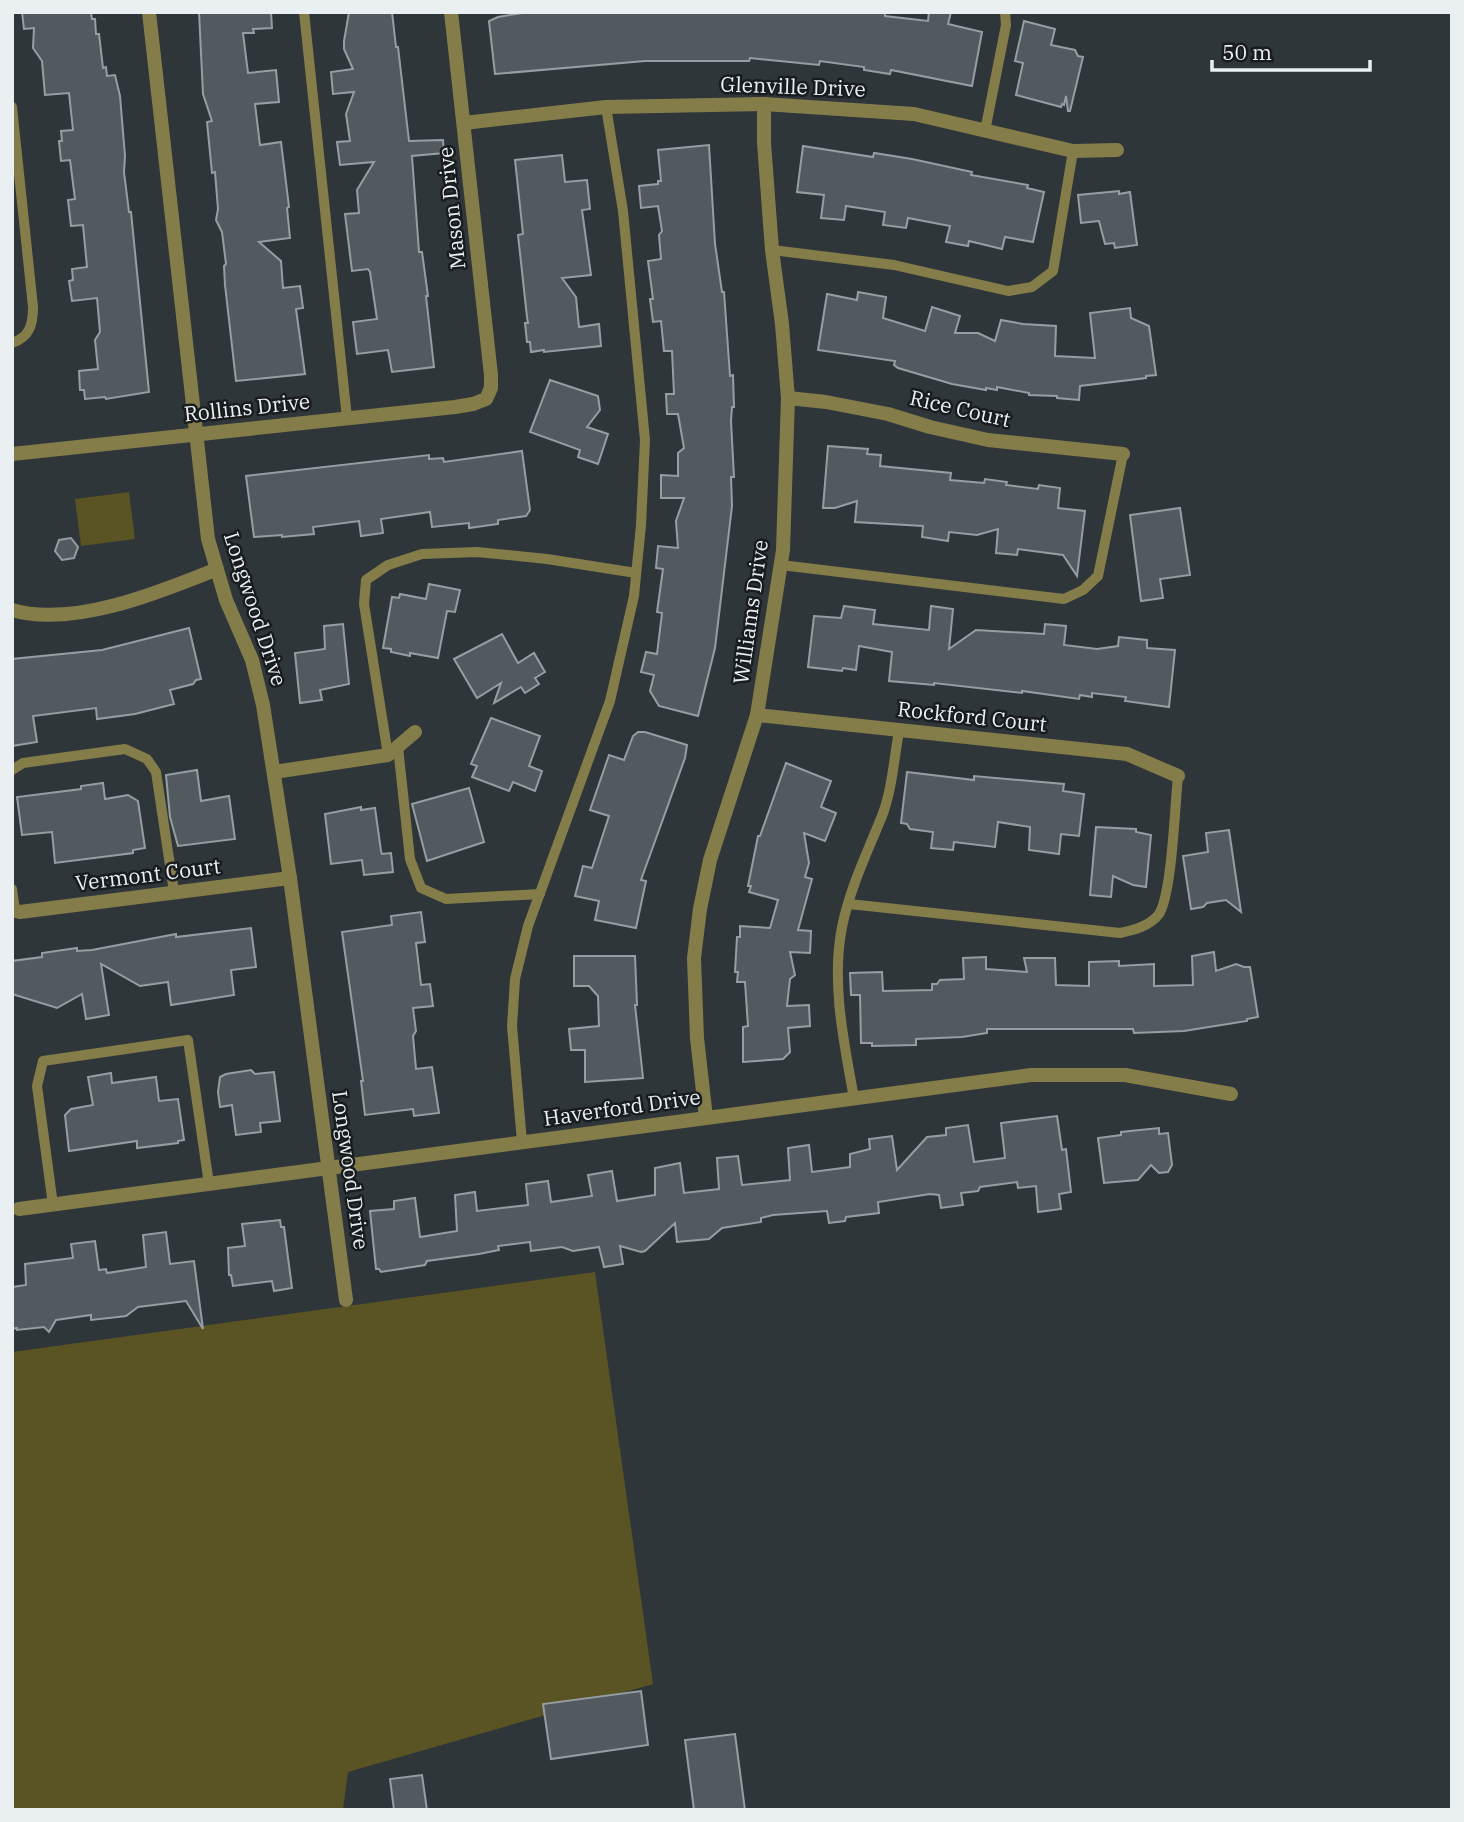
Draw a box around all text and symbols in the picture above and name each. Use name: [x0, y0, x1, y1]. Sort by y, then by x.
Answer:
scale bar: [1212, 28, 1370, 72]
text: 50 m: [1222, 38, 1272, 66]
street label: Glenville Drive: [720, 69, 866, 103]
street label: Mason Drive: [431, 145, 471, 271]
street label: Rice Court: [907, 383, 1013, 433]
street label: Rollins Drive: [183, 386, 311, 428]
street label: Longwood Drive: [218, 528, 294, 689]
street label: Williams Drive: [726, 538, 774, 686]
street label: Rockford Court: [896, 694, 1048, 738]
street label: Vermont Court: [74, 851, 222, 897]
street label: Haverford Drive: [541, 1082, 702, 1132]
street label: Longwood Drive: [326, 1089, 376, 1251]

